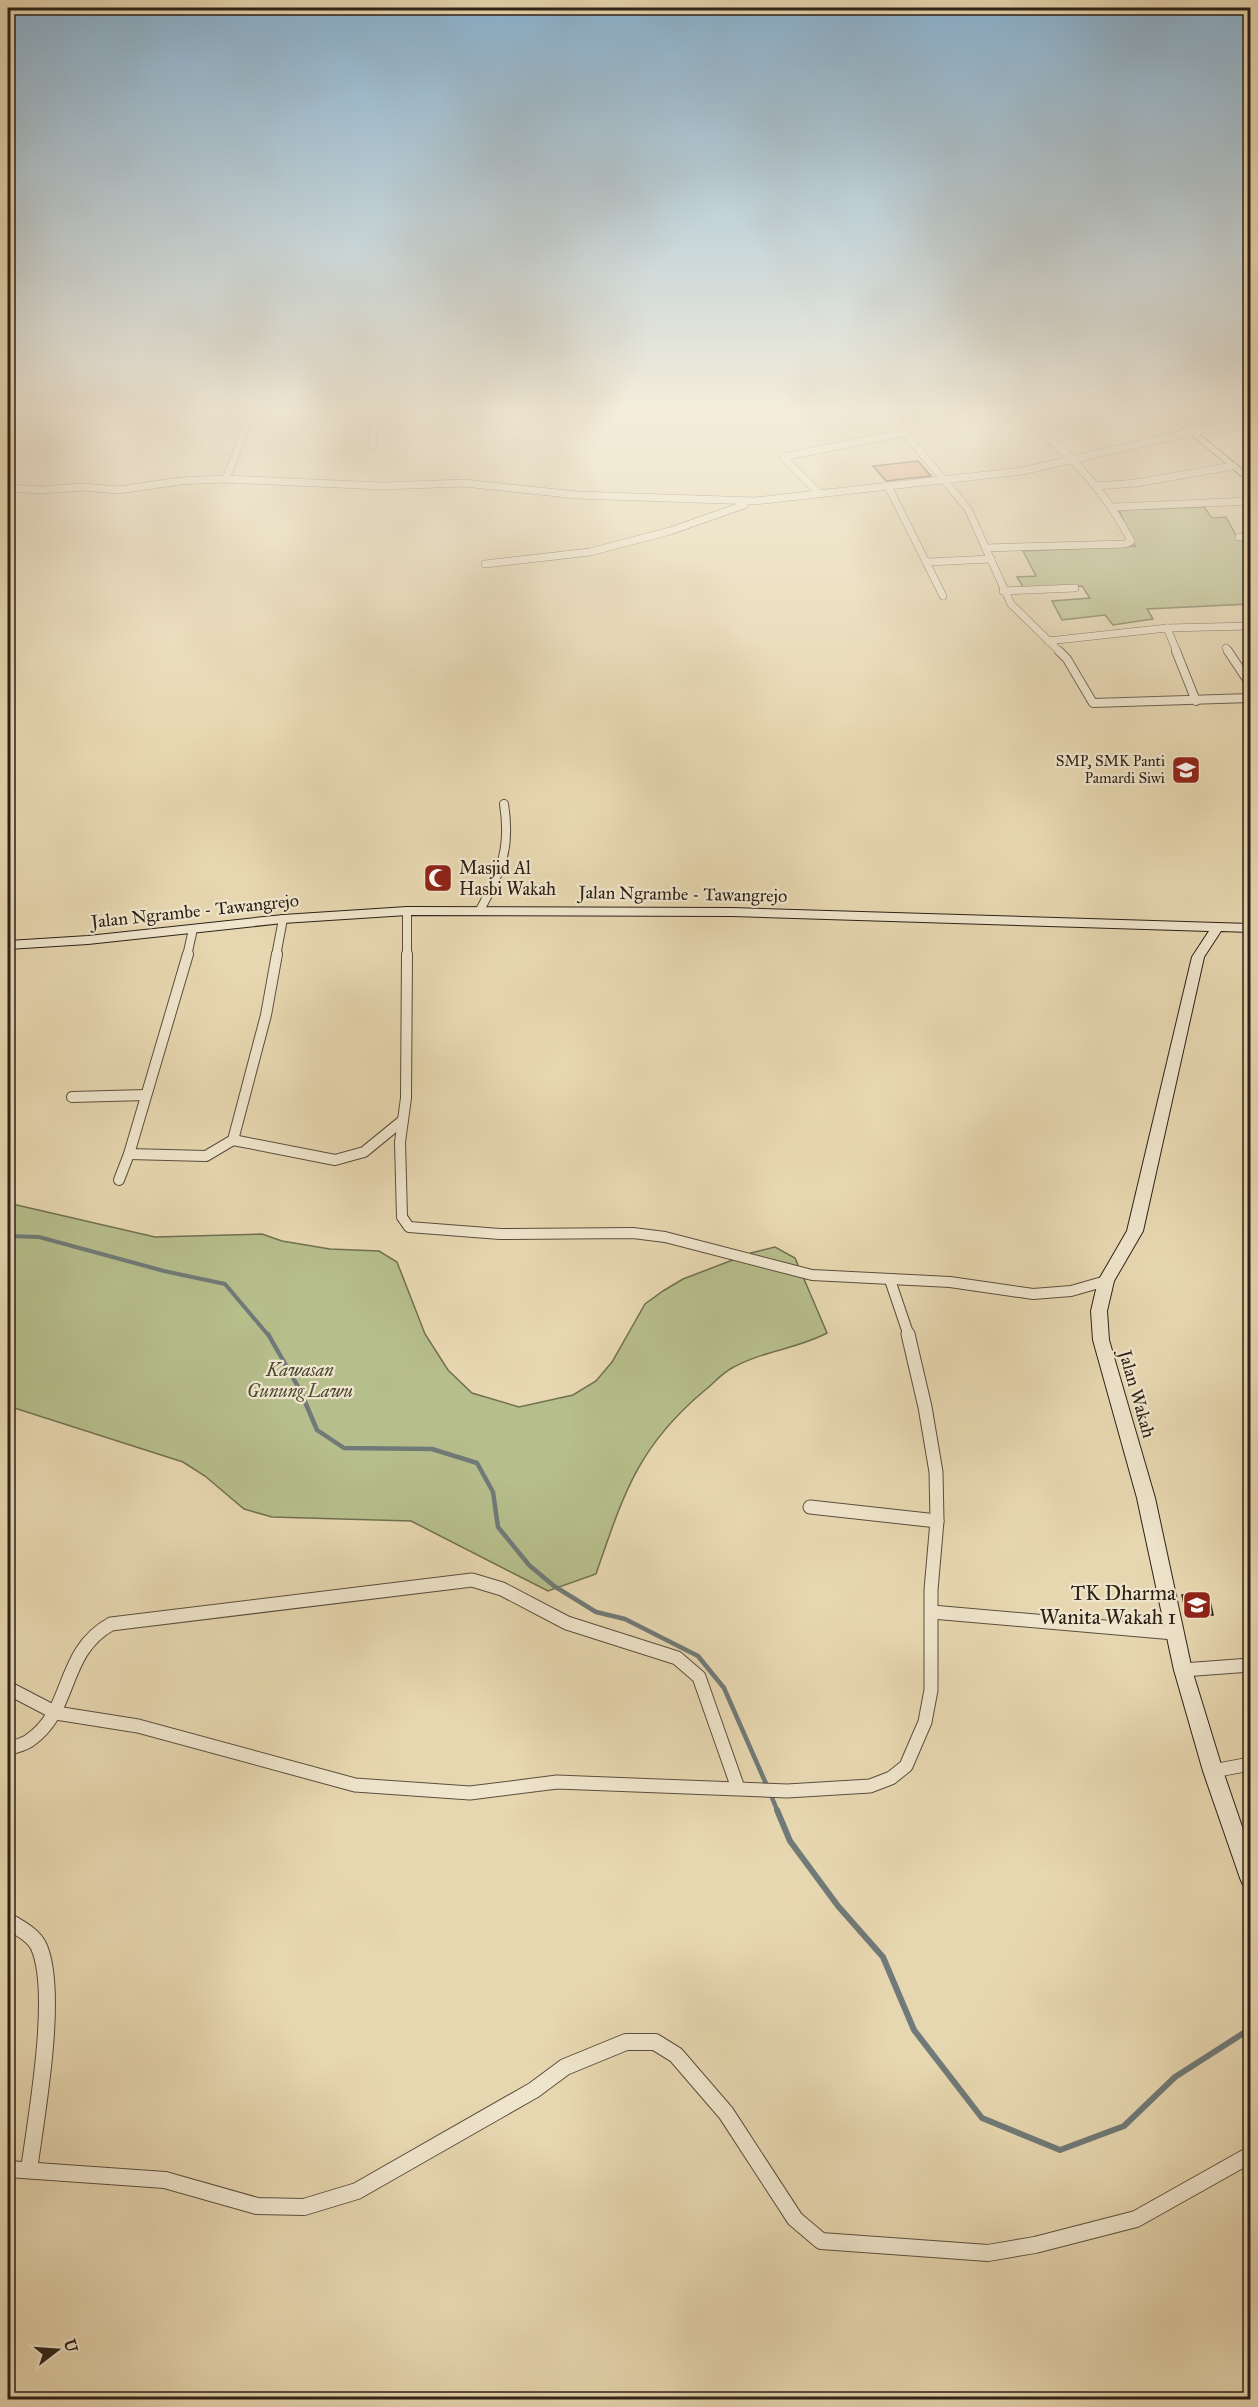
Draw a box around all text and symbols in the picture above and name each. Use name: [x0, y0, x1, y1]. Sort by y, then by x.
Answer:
place label: SMP, SMK Panti Pamardi Siwi: [1056, 752, 1165, 787]
school or university icon: SMP, SMK Panti Pamardi Siwi: [1170, 754, 1202, 786]
place label: Masjid Al Hasbi Wakah: [459, 857, 556, 900]
mosque icon: Masjid Al Hasbi Wakah: [422, 862, 454, 894]
street label: Jalan Ngrambe - Tawangrejo: [576, 881, 788, 908]
street label: Jalan Ngrambe - Tawangrejo: [88, 889, 300, 934]
street label: Jalan Wakah: [1112, 1346, 1160, 1441]
park label: Kawasan Gunung Lawu: [247, 1359, 353, 1402]
place label: TK Dharma Wanita Wakah 1: [1039, 1580, 1176, 1630]
school or university icon: TK Dharma Wanita Wakah 1: [1181, 1589, 1213, 1621]
north arrow: [27, 2320, 87, 2380]
text: U: [60, 2337, 82, 2355]

